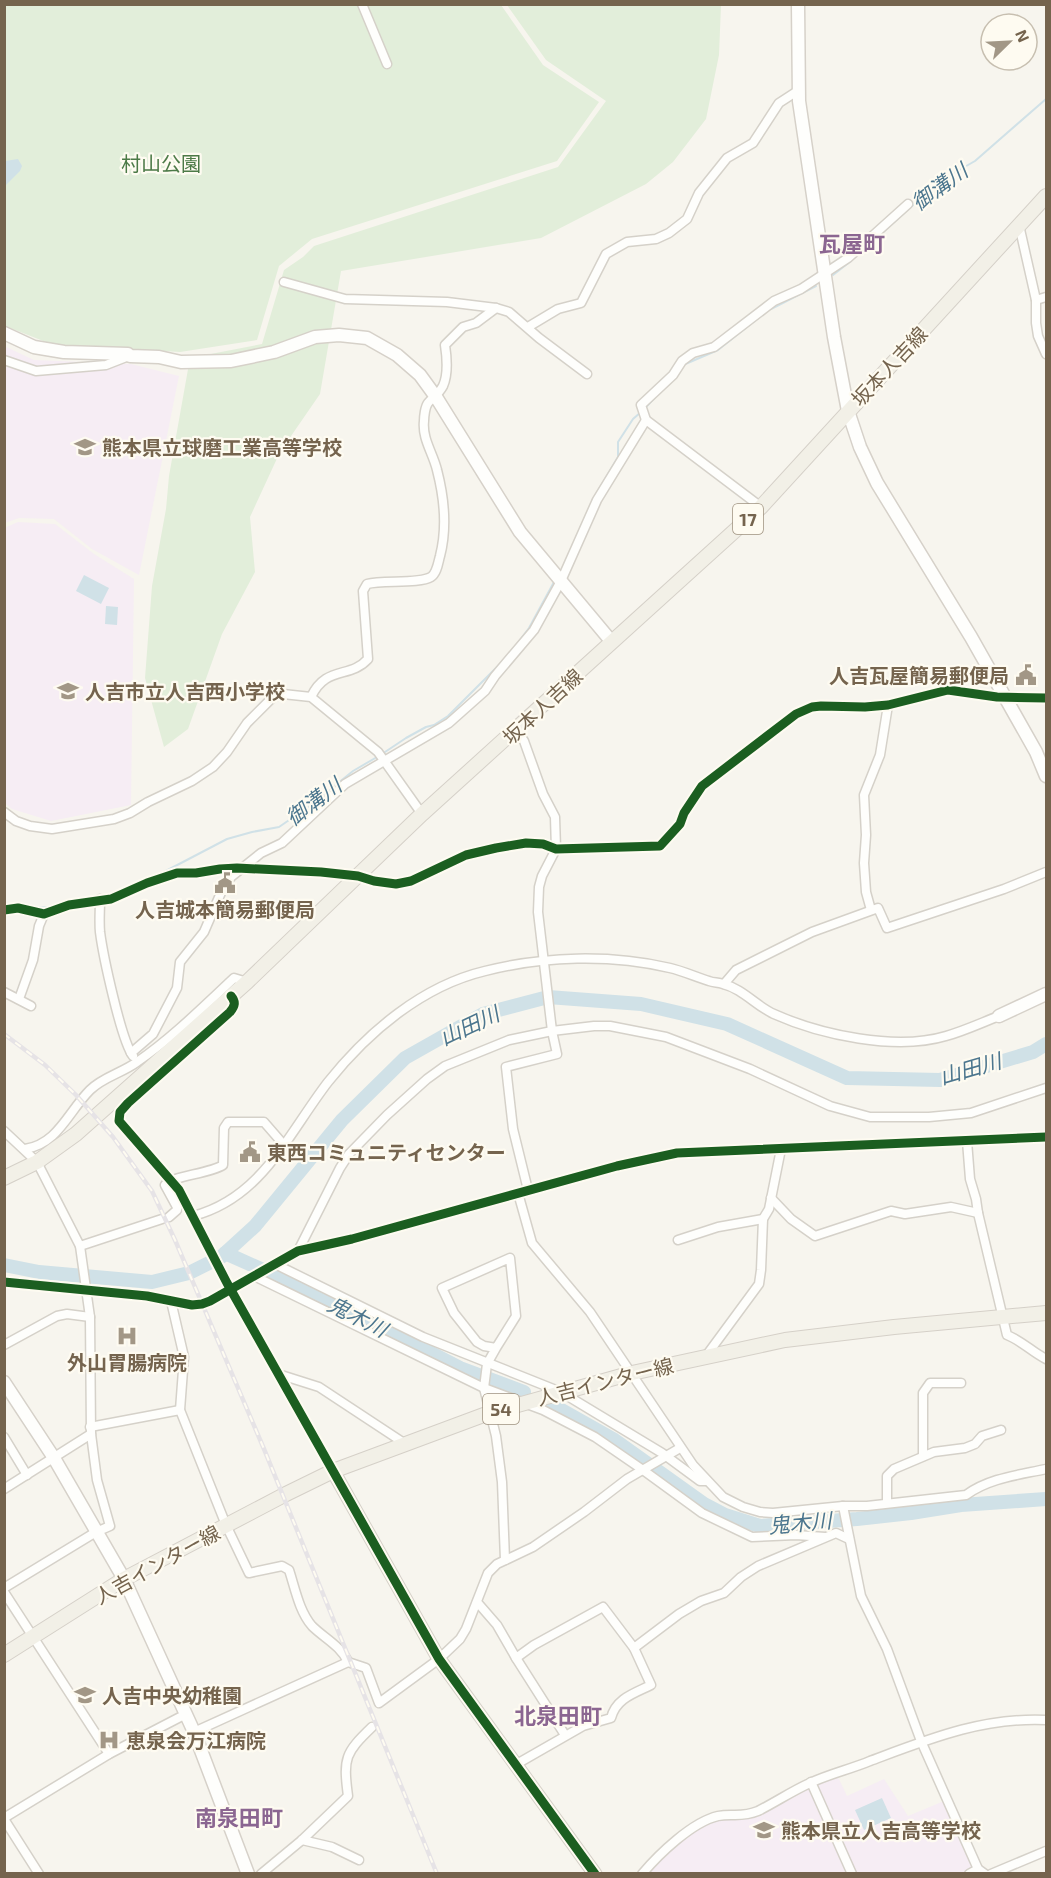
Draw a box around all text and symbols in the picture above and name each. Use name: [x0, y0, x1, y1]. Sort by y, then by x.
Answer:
north arrow: [979, 12, 1039, 72]
text: N: [1012, 27, 1034, 45]
park label: 村山公園: [121, 151, 201, 175]
water label: 御溝川: [906, 156, 973, 215]
district label: 瓦屋町: [819, 230, 885, 256]
street label: 坂本人吉線: [846, 321, 932, 411]
school or university icon: 熊本県立球磨工業高等学校: [73, 435, 97, 459]
place label: 熊本県立球磨工業高等学校: [102, 435, 342, 459]
road number: 17: [733, 504, 763, 534]
street label: 坂本人吉線: [497, 663, 587, 749]
place label: 人吉瓦屋簡易郵便局: [829, 663, 1009, 687]
public building icon: 人吉瓦屋簡易郵便局: [1014, 663, 1038, 687]
school or university icon: 人吉市立人吉西小学校: [56, 679, 80, 703]
place label: 人吉市立人吉西小学校: [85, 679, 285, 703]
water label: 御溝川: [280, 771, 347, 830]
public building icon: 人吉城本簡易郵便局: [213, 871, 237, 895]
place label: 人吉城本簡易郵便局: [135, 897, 315, 921]
water label: 山田川: [435, 1000, 505, 1050]
water label: 山田川: [936, 1047, 1006, 1089]
public building icon: 東西コミュニティセンター: [238, 1140, 262, 1164]
place label: 東西コミュニティセンター: [267, 1140, 506, 1164]
water label: 鬼木川: [324, 1291, 394, 1342]
hospital icon: 外山胃腸病院: [115, 1324, 139, 1348]
place label: 外山胃腸病院: [67, 1350, 187, 1374]
street label: 人吉インター線: [534, 1352, 676, 1410]
road number: 54: [483, 1394, 519, 1424]
water label: 鬼木川: [768, 1507, 834, 1537]
street label: 人吉インター線: [90, 1520, 224, 1608]
school or university icon: 人吉中央幼稚園: [73, 1683, 97, 1707]
place label: 人吉中央幼稚園: [102, 1683, 242, 1707]
district label: 北泉田町: [514, 1702, 602, 1728]
hospital icon: 恵泉会万江病院: [97, 1728, 121, 1752]
place label: 恵泉会万江病院: [126, 1728, 266, 1752]
district label: 南泉田町: [195, 1804, 283, 1830]
school or university icon: 熊本県立人吉高等学校: [752, 1818, 776, 1842]
place label: 熊本県立人吉高等学校: [781, 1818, 981, 1842]

